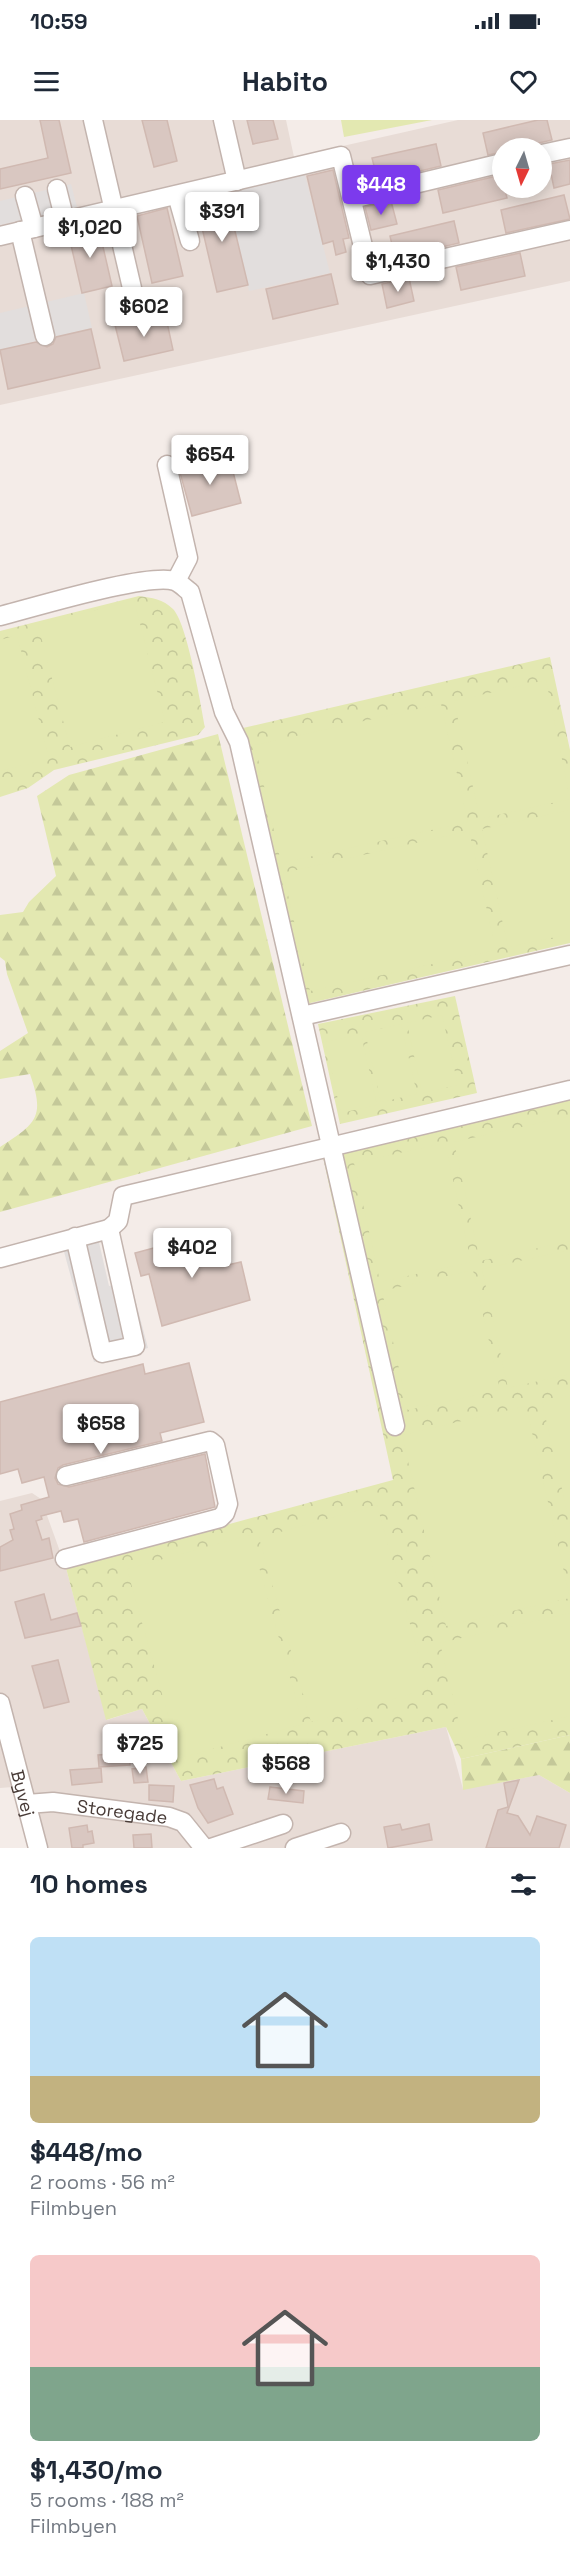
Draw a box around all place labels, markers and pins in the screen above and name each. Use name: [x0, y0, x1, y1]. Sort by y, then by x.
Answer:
pin: $448: [345, 165, 417, 216]
pin: $391: [186, 192, 258, 243]
pin: $1,020: [41, 208, 139, 259]
pin: $1,430: [349, 242, 447, 293]
pin: $602: [108, 287, 180, 338]
pin: $654: [174, 435, 246, 486]
pin: $402: [156, 1228, 228, 1279]
pin: $658: [65, 1404, 137, 1455]
pin: $725: [104, 1724, 176, 1775]
pin: $568: [250, 1744, 322, 1795]

